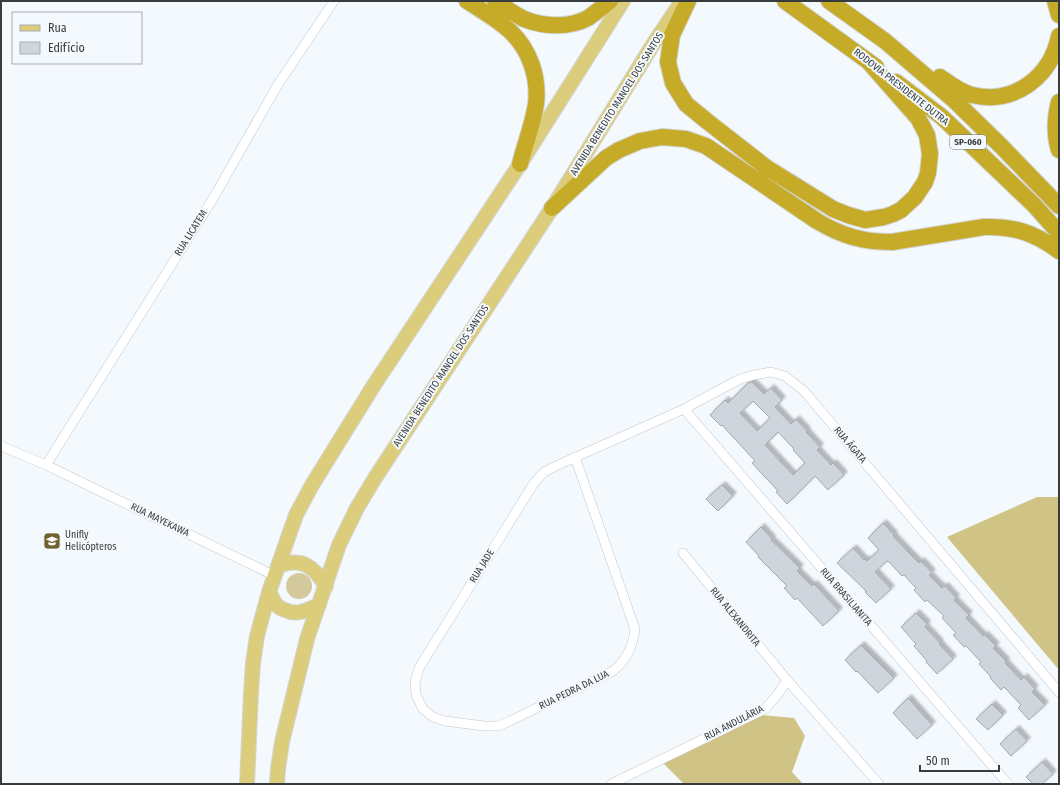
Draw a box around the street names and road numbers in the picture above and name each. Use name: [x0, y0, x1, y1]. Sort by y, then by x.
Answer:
street label: AVENIDA BENEDITO MANOEL DOS SANTOS: [568, 30, 666, 178]
street label: RODOVIA PRESIDENTE DUTRA: [851, 46, 951, 128]
road number: SP-060: [950, 135, 986, 149]
street label: RUA LICATEM: [172, 208, 210, 258]
street label: AVENIDA BENEDITO MANOEL DOS SANTOS: [391, 303, 491, 449]
street label: RUA ÁGATA: [831, 423, 871, 466]
street label: RUA MAYEKAWA: [129, 501, 192, 540]
street label: RUA JADE: [467, 547, 497, 585]
street label: RUA BRASILIANITA: [818, 566, 875, 629]
street label: RUA ALEXANDRITA: [707, 585, 763, 650]
street label: RUA PEDRA DA LUA: [537, 668, 612, 712]
street label: RUA ANDULÁRIA: [701, 701, 766, 743]

